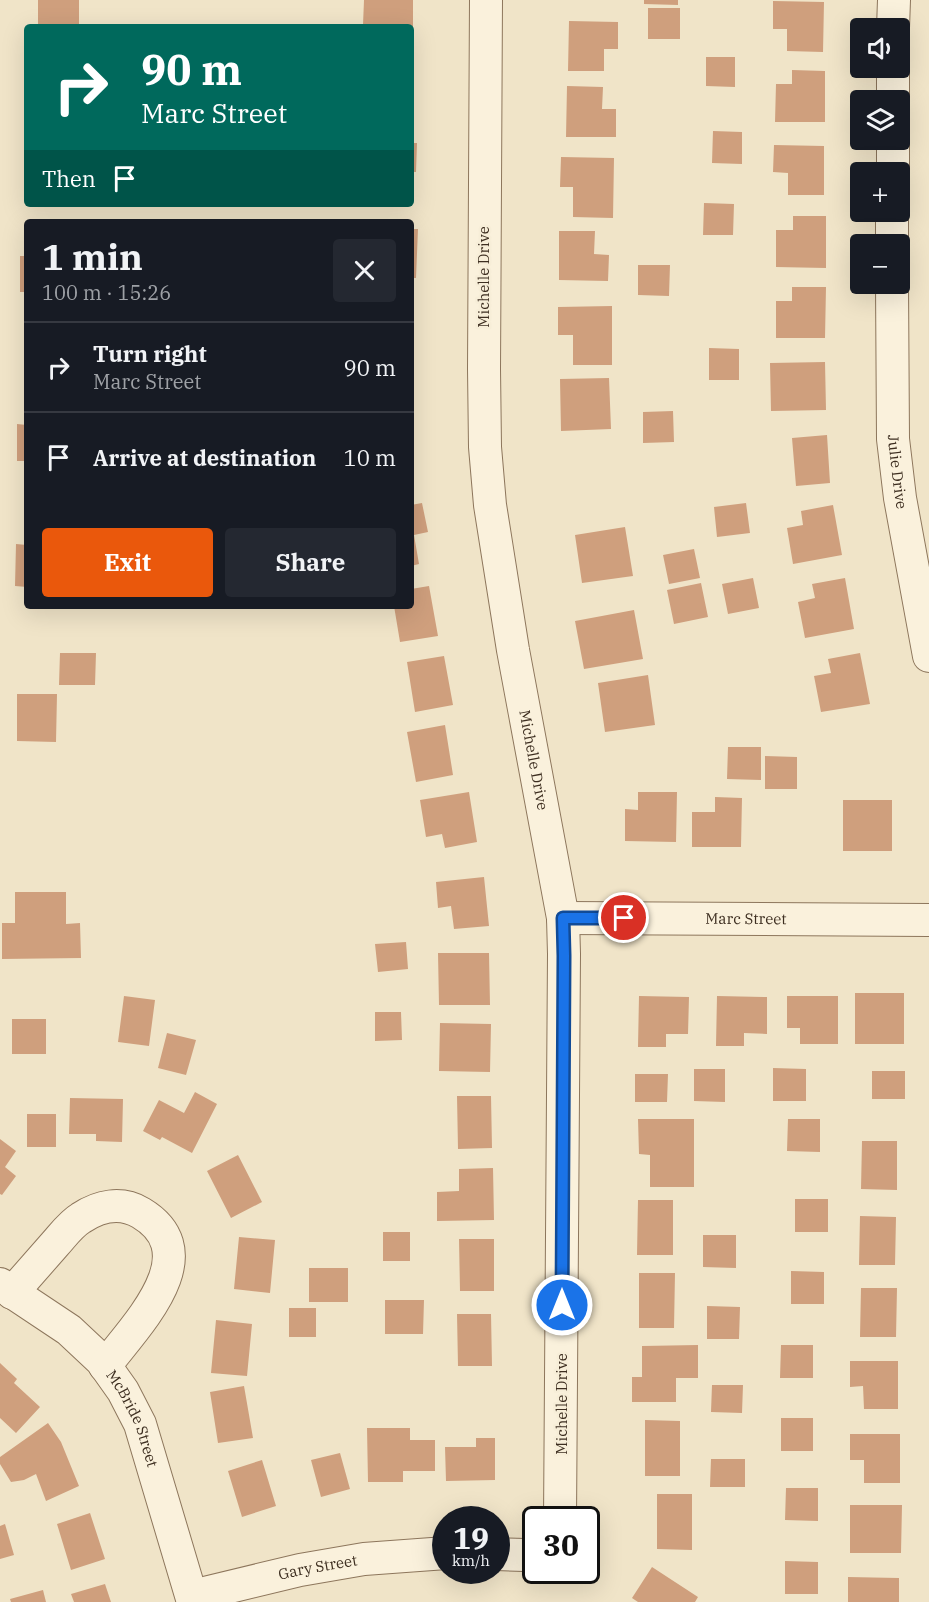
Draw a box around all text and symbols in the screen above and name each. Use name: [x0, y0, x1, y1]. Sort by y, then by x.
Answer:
map controls: [850, 18, 910, 294]
button: sound: [850, 18, 910, 78]
text: 90 m: [141, 42, 242, 97]
icon: right: [42, 48, 120, 126]
button: layers: [850, 90, 910, 150]
text: Marc Street: [141, 95, 287, 130]
icon: arrive: [108, 162, 141, 195]
button: +: [850, 162, 910, 222]
text: Then: [42, 164, 96, 193]
street label: Michelle Drive: [474, 226, 493, 328]
text: 1 min: [42, 233, 143, 280]
button: −: [850, 234, 910, 294]
button: close: [333, 239, 396, 302]
text: 100 m · 15:26: [42, 279, 171, 306]
text: Turn right: [93, 339, 207, 368]
icon: right: [42, 351, 75, 384]
text: 90 m: [344, 353, 396, 382]
text: Marc Street: [93, 368, 201, 395]
street label: Julie Drive: [884, 435, 912, 510]
icon: arrive: [42, 441, 75, 474]
text: Arrive at destination: [93, 443, 316, 472]
text: 10 m: [344, 443, 396, 472]
button: Exit: [42, 528, 213, 597]
button: Share: [225, 528, 396, 597]
street label: Michelle Drive: [515, 708, 553, 812]
pin: [598, 892, 649, 943]
icon: arrive: [607, 901, 640, 934]
street label: Marc Street: [705, 909, 787, 928]
position arrow: [530, 1273, 594, 1337]
street label: Michelle Drive: [552, 1353, 571, 1455]
street label: McBride Street: [102, 1366, 162, 1469]
speed limit sign: 30: [522, 1506, 600, 1584]
text: 19: [453, 1518, 489, 1557]
street label: Gary Street: [276, 1550, 359, 1584]
text: km/h: [452, 1551, 490, 1570]

